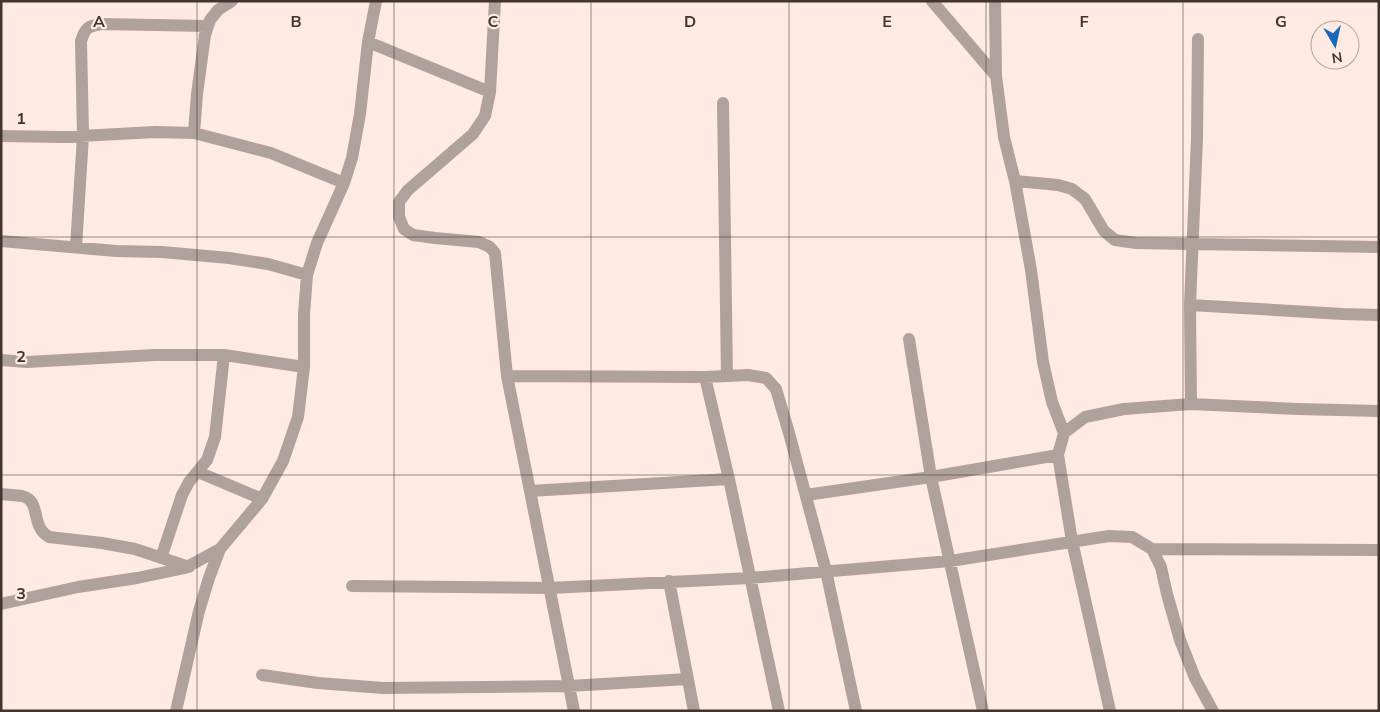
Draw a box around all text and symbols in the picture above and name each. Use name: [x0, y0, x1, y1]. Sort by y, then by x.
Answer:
text: A: [93, 11, 105, 31]
text: B: [290, 11, 302, 31]
text: C: [488, 11, 499, 31]
text: D: [684, 11, 696, 31]
text: E: [882, 11, 892, 31]
text: F: [1079, 11, 1089, 31]
text: G: [1275, 11, 1287, 31]
north arrow: [1310, 20, 1360, 70]
text: N: [1330, 48, 1344, 68]
text: 1: [16, 108, 26, 128]
text: 2: [16, 346, 26, 366]
text: 3: [16, 583, 26, 603]

